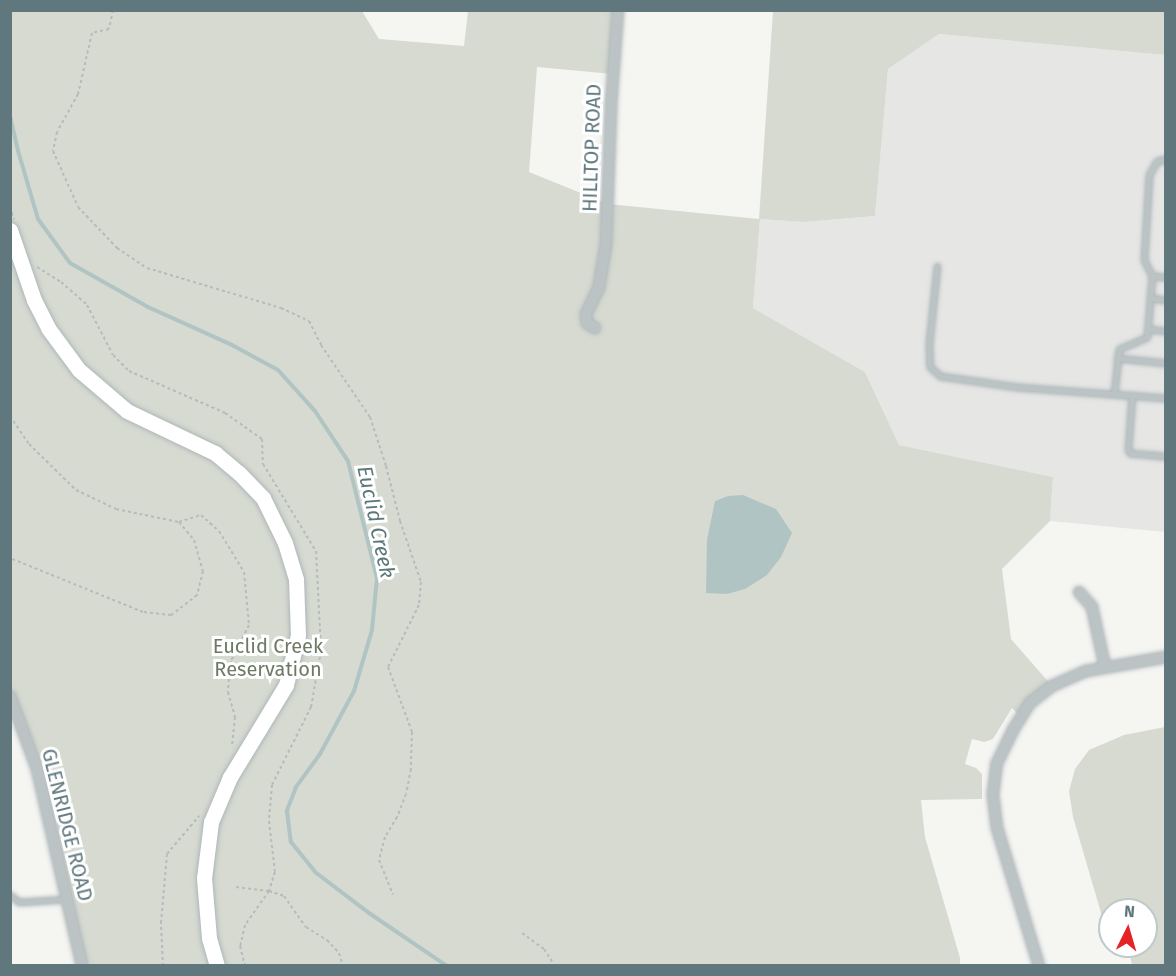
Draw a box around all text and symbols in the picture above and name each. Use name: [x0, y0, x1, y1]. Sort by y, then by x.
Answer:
street label: HILLTOP ROAD: [578, 84, 606, 212]
water label: Euclid Creek: [352, 464, 400, 580]
park label: Euclid Creek Reservation: [213, 634, 323, 681]
street label: GLENRIDGE ROAD: [36, 746, 98, 904]
north arrow: [1098, 898, 1158, 958]
text: N: [1123, 902, 1136, 921]

